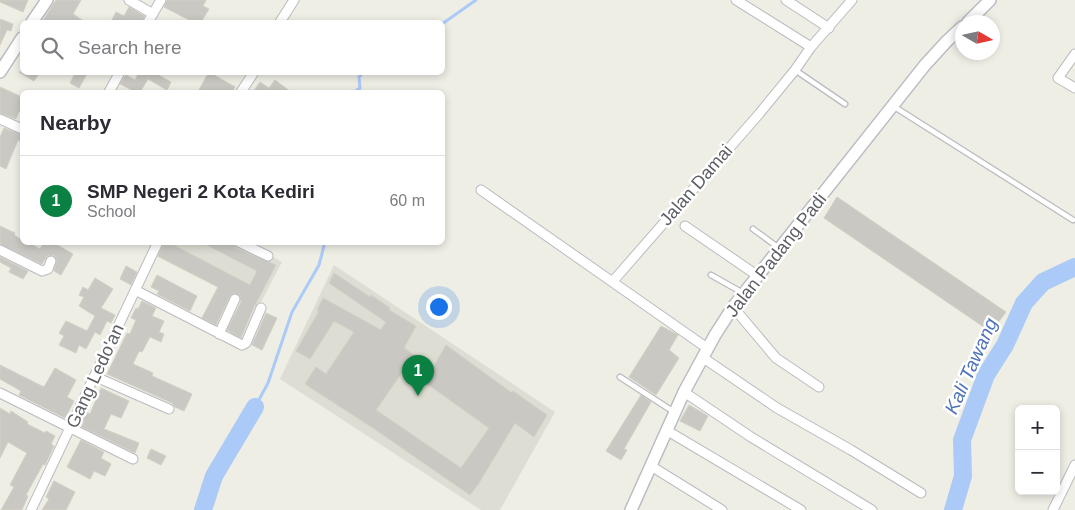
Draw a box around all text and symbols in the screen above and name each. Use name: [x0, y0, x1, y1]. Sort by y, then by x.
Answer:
north arrow: [955, 15, 1000, 60]
search box: [20, 20, 445, 75]
icon: search: [38, 34, 66, 62]
text: Search here: [78, 37, 182, 58]
text: Nearby: [40, 111, 111, 134]
street label: Jalan Damai: [656, 141, 736, 229]
text: SMP Negeri 2 Kota Kediri: [87, 181, 315, 202]
street label: Jalan Padang Padi: [722, 189, 830, 321]
text: 1: [52, 192, 60, 209]
text: 60 m: [389, 192, 425, 209]
text: School: [87, 203, 136, 220]
your location: [426, 294, 452, 320]
water label: Kali Tawang: [940, 314, 1002, 417]
street label: Gang Ledo'an: [62, 321, 128, 431]
pin: 1: [402, 355, 434, 396]
map controls: [1015, 405, 1060, 495]
button: +: [1015, 405, 1060, 450]
button: −: [1015, 450, 1060, 495]

